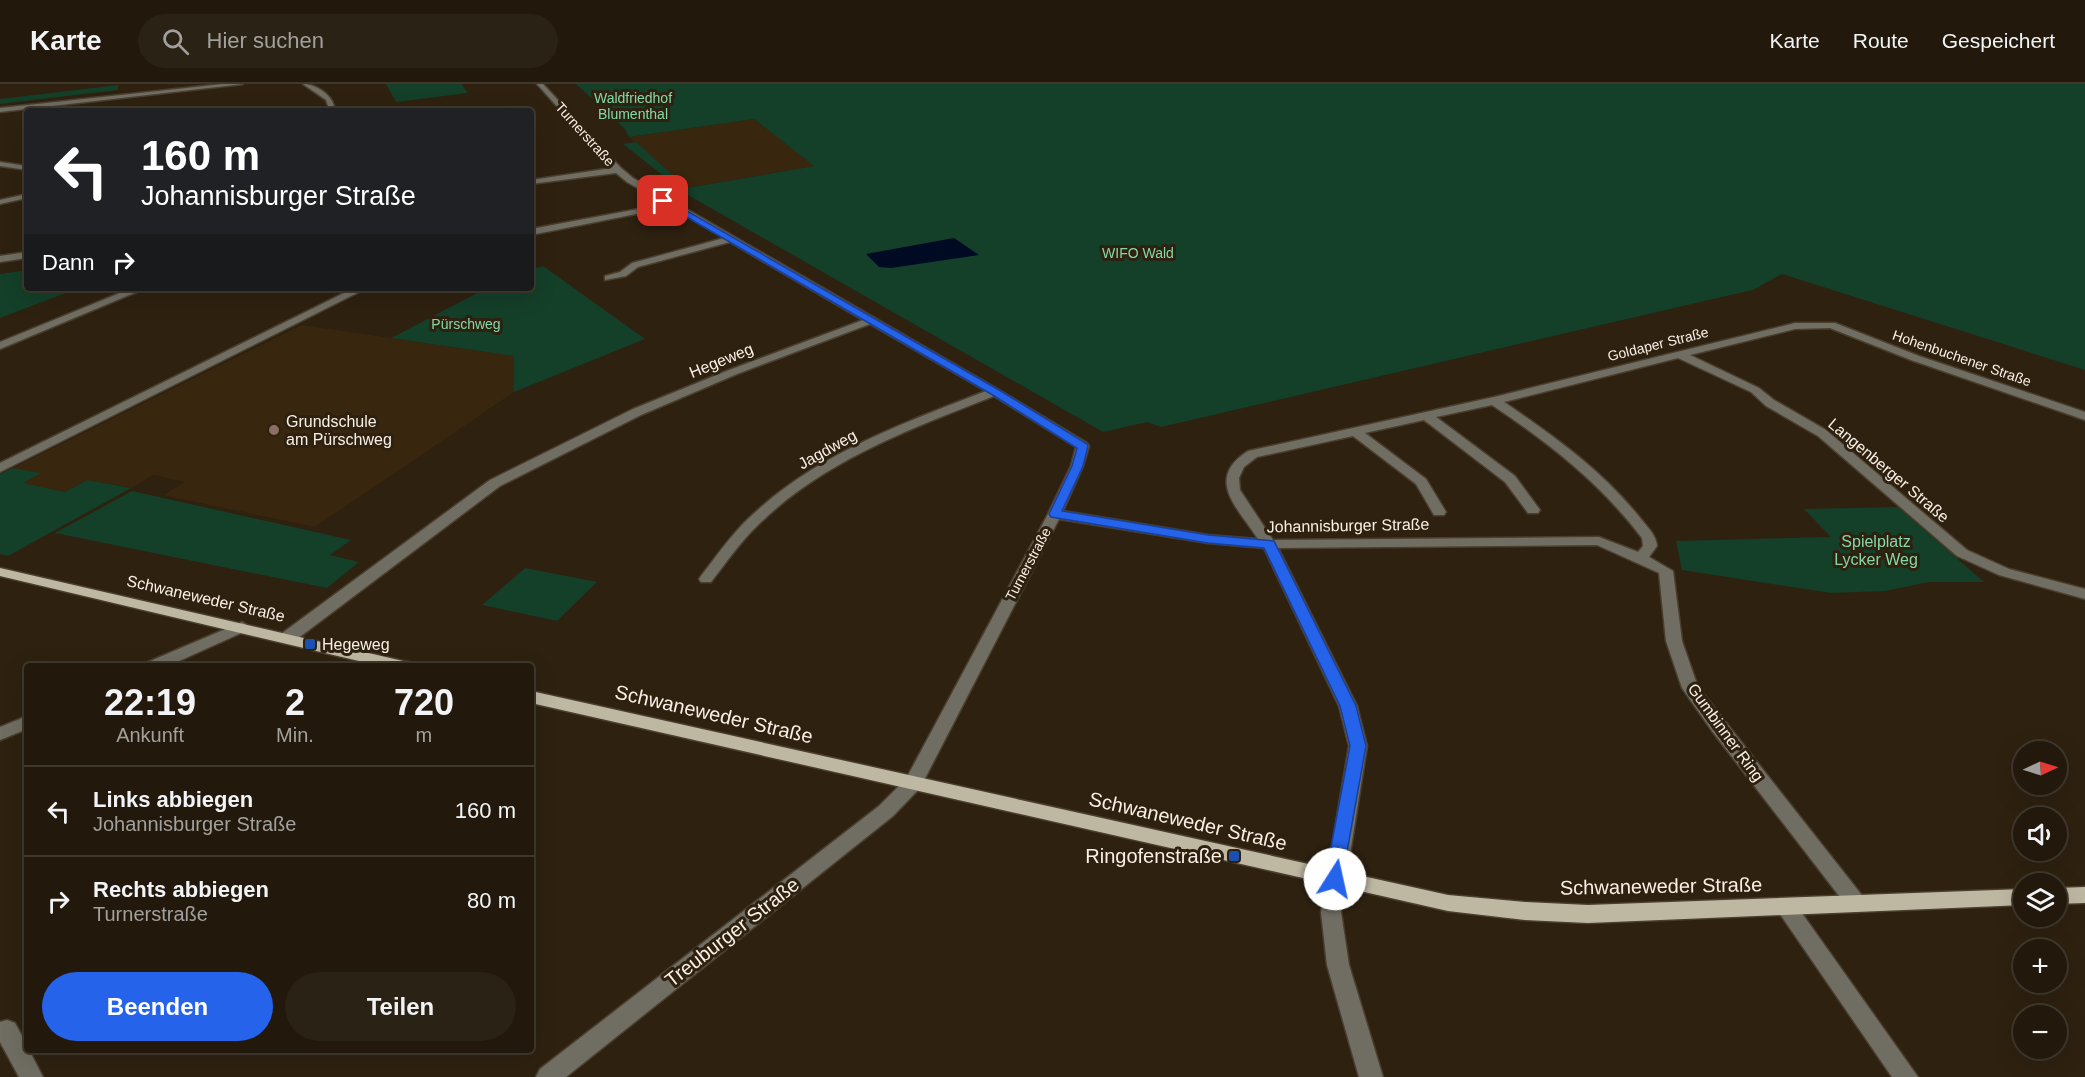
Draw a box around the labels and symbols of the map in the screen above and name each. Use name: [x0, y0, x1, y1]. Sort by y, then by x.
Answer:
park label: Waldfriedhof Blumenthal: [594, 90, 672, 122]
street label: Turnerstraße: [552, 99, 618, 169]
pin: [637, 175, 688, 226]
park label: WIFO Wald: [1102, 245, 1174, 261]
park label: Pürschweg: [431, 316, 501, 332]
street label: Goldaper Straße: [1606, 324, 1710, 364]
street label: Hohenbuchener Straße: [1891, 327, 2034, 389]
street label: Hegeweg: [687, 340, 756, 381]
place label: Grundschule am Pürschweg: [286, 413, 392, 448]
street label: Langenberger Straße: [1825, 415, 1952, 526]
marker: Grundschule am Pürschweg: [267, 423, 281, 437]
street label: Jagdweg: [795, 426, 859, 472]
street label: Johannisburger Straße: [1266, 516, 1430, 535]
street label: Turnerstraße: [1002, 525, 1054, 603]
park label: Spielplatz Lycker Weg: [1834, 533, 1918, 568]
street label: Schwaneweder Straße: [125, 572, 287, 625]
place label: Hegeweg: [322, 636, 390, 653]
marker: Hegeweg: [303, 637, 317, 651]
street label: Gumbinner Ring: [1684, 680, 1767, 784]
street label: Schwaneweder Straße: [613, 681, 815, 747]
north arrow: [2013, 741, 2067, 795]
street label: Schwaneweder Straße: [1087, 788, 1289, 854]
place label: Ringofenstraße: [1085, 845, 1222, 867]
position arrow: [1303, 847, 1367, 911]
marker: Ringofenstraße: [1227, 849, 1241, 863]
street label: Treuburger Straße: [661, 873, 803, 991]
street label: Schwaneweder Straße: [1560, 873, 1762, 899]

